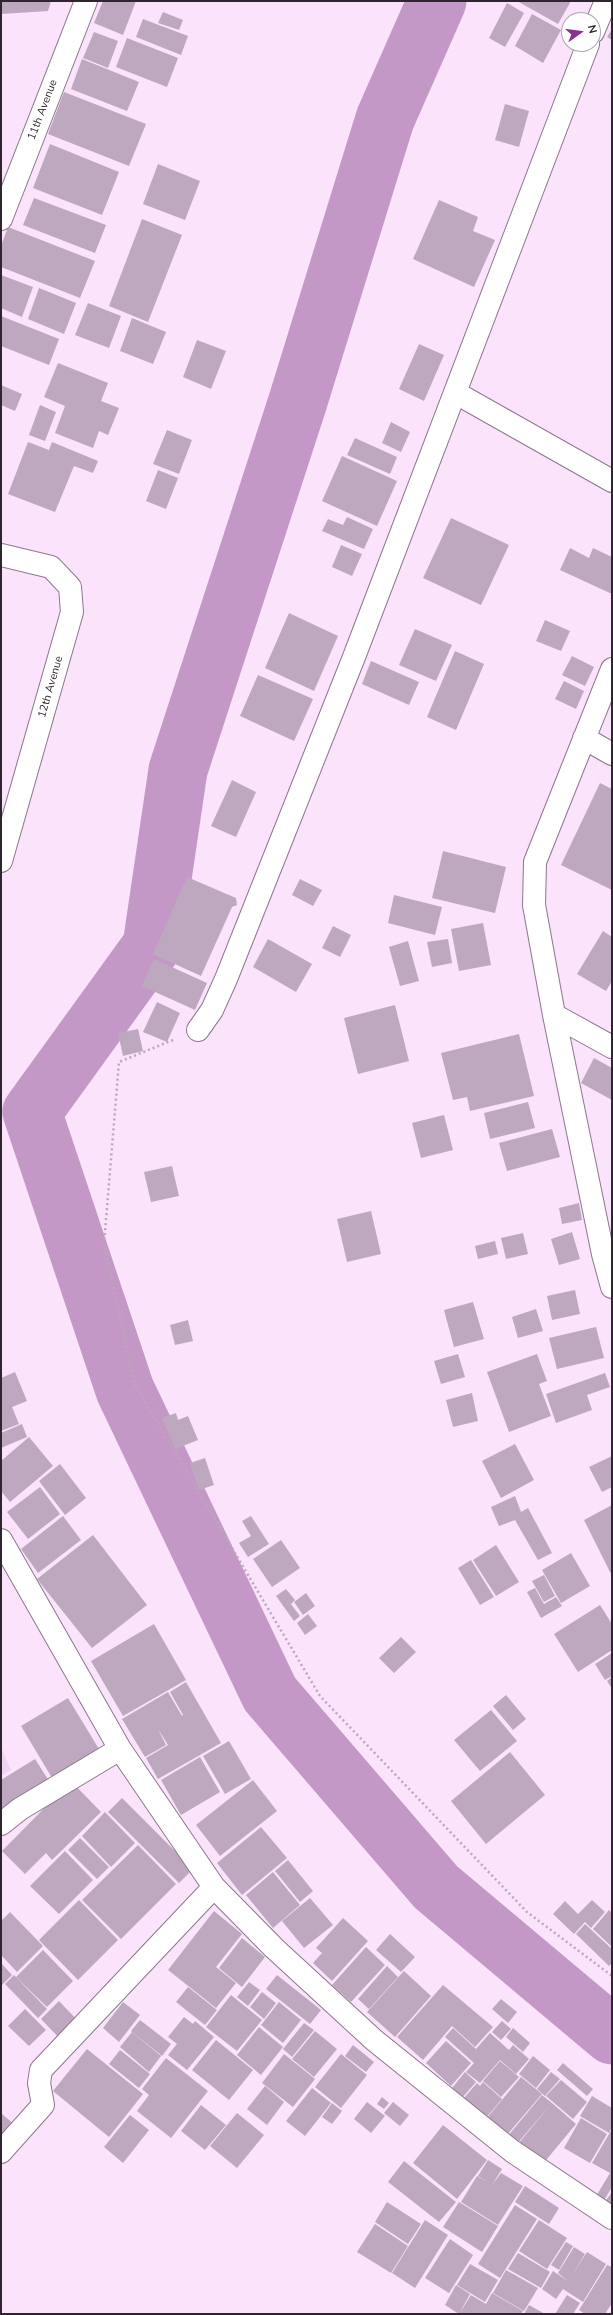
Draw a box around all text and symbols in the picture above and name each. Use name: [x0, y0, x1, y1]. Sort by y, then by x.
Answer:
north arrow: [561, 12, 601, 52]
text: N: [584, 23, 600, 35]
street label: 11th Avenue: [25, 78, 61, 142]
street label: 12th Avenue: [36, 655, 66, 719]

